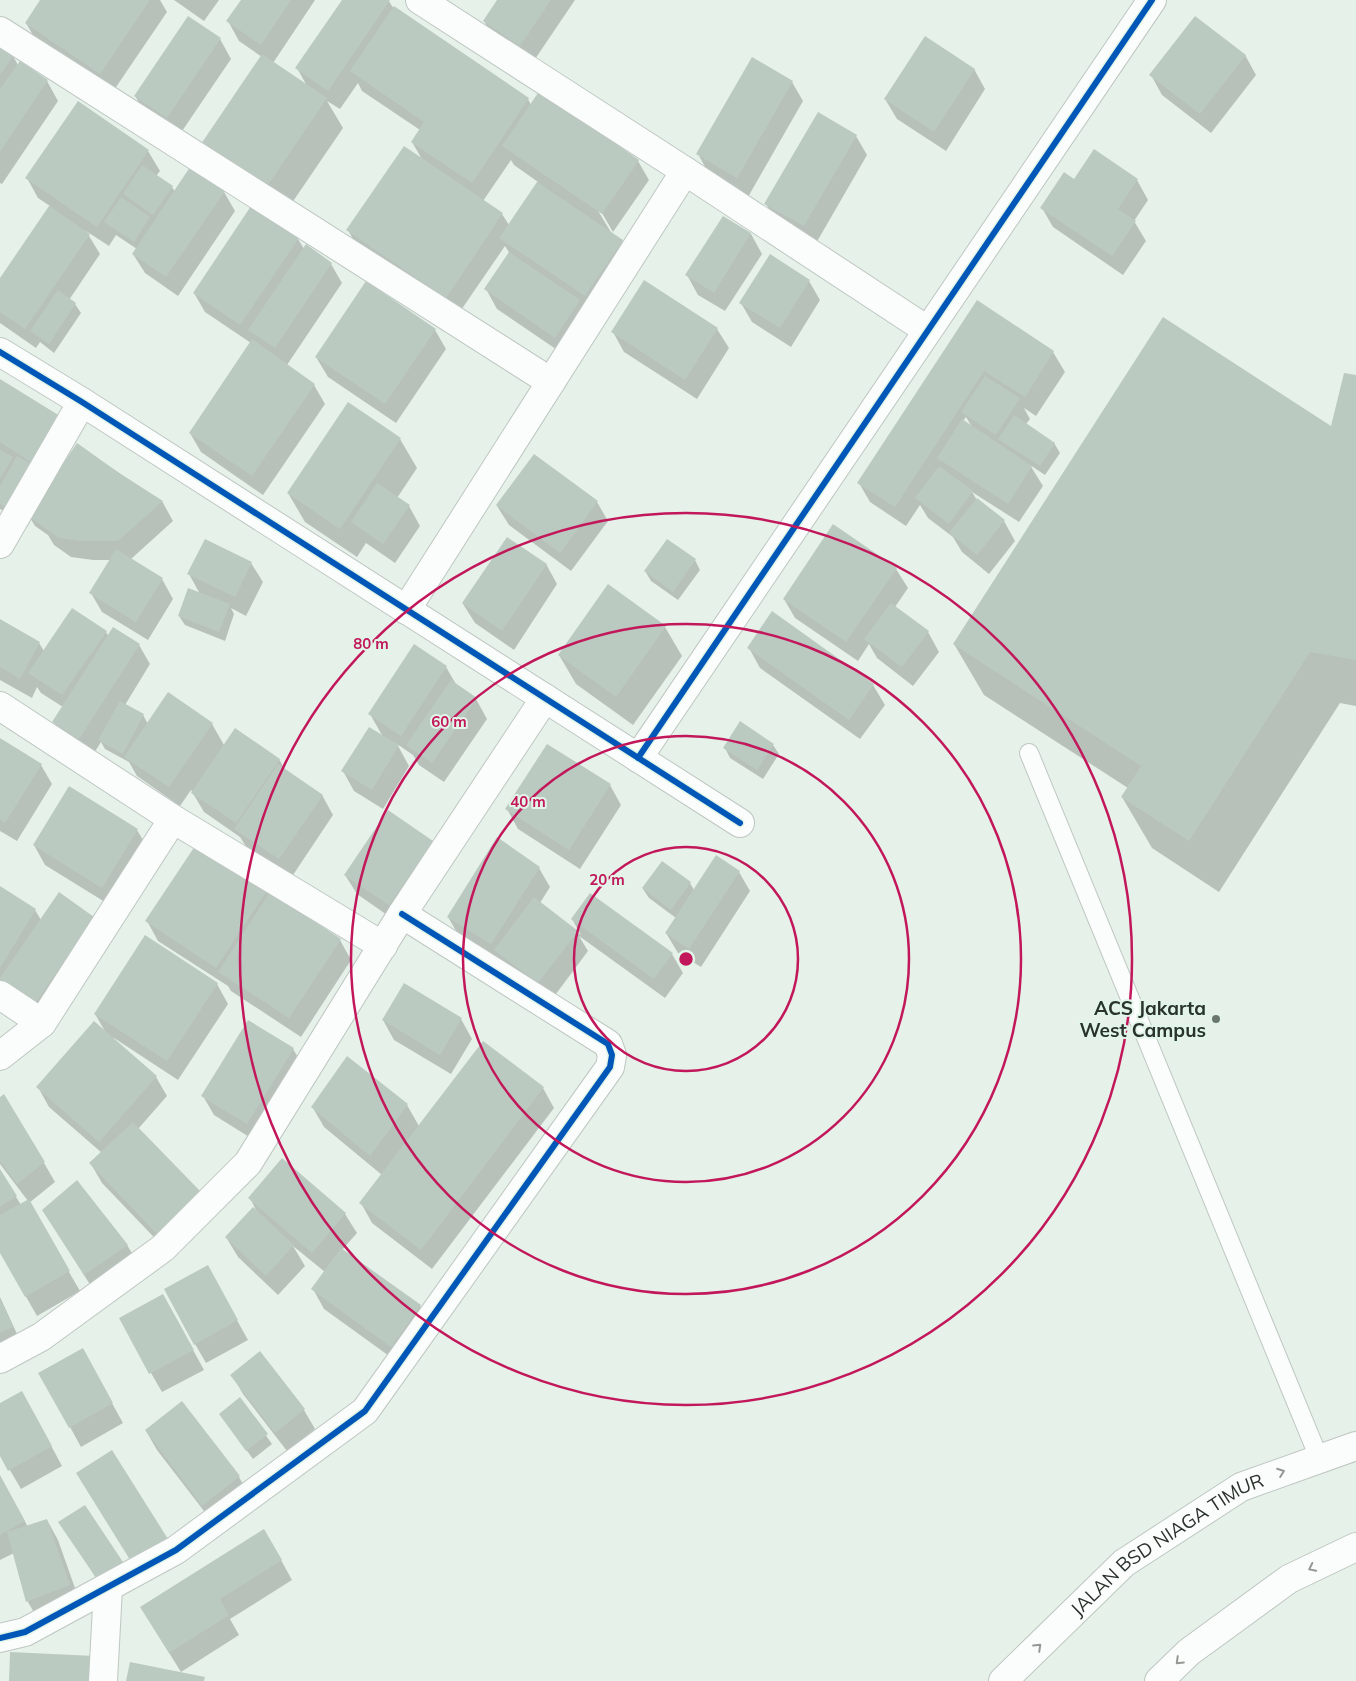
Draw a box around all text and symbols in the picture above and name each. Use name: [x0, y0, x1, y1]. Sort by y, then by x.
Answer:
text: 80 m: [353, 634, 389, 653]
text: 60 m: [431, 712, 467, 731]
text: 40 m: [510, 792, 546, 811]
text: 20 m: [589, 870, 625, 889]
centre of rings: [677, 950, 695, 968]
place label: ACS Jakarta West Campus: [1079, 996, 1206, 1042]
marker: ACS Jakarta West Campus: [1210, 1013, 1222, 1025]
street label: JALAN BSD NIAGA TIMUR: [1065, 1468, 1267, 1621]
one-way arrow: [1276, 1468, 1285, 1478]
one-way arrow: [1308, 1562, 1317, 1573]
one-way arrow: [1032, 1644, 1041, 1653]
one-way arrow: [1176, 1655, 1185, 1664]

